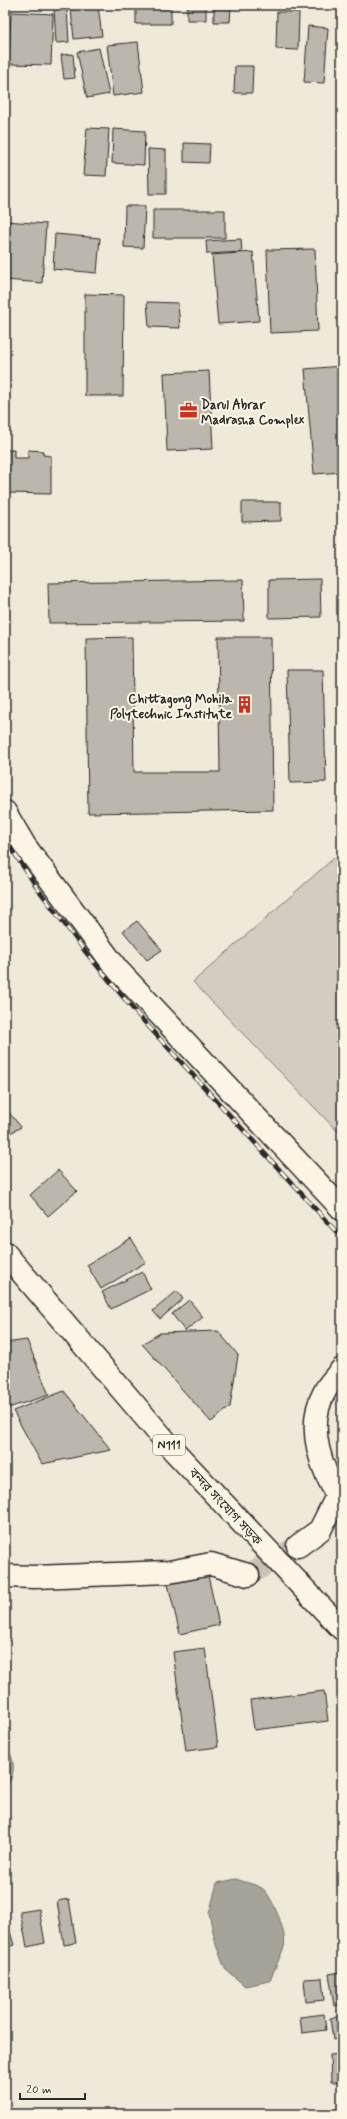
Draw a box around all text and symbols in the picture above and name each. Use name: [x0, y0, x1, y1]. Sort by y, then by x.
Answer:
place label: Darul Abrar Madrasha Complex: [201, 397, 305, 429]
office icon: Darul Abrar Madrasha Complex: [178, 401, 198, 421]
place label: Chittagong Mohila Polytechnic Institute: [110, 691, 233, 723]
building icon: Chittagong Mohila Polytechnic Institute: [235, 695, 255, 715]
road number: N111: [153, 1435, 185, 1455]
street label: বন্দর সংযোগ সড়ক: [184, 1464, 266, 1550]
scale bar: [20, 2075, 85, 2101]
text: 20 m: [26, 2082, 52, 2098]

